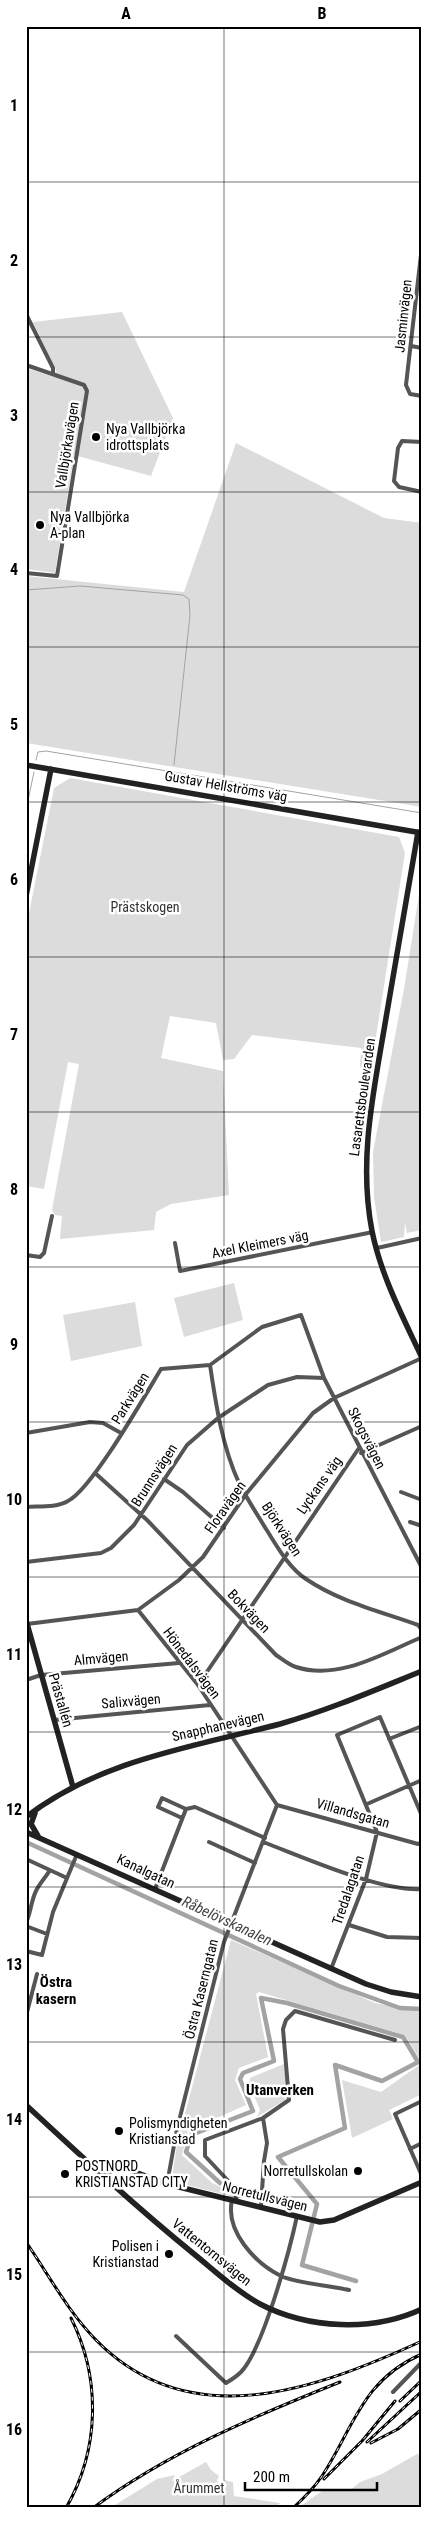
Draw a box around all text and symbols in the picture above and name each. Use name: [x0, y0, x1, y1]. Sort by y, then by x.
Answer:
text: A: [121, 4, 131, 23]
text: B: [318, 4, 327, 23]
text: 1: [10, 96, 18, 115]
text: 2: [10, 251, 18, 270]
street label: Jasminvägen: [391, 279, 415, 353]
street label: Vallbjörkavägen: [52, 400, 82, 490]
text: 3: [10, 406, 18, 425]
place label: Nya Vallbjörka idrottsplats: [106, 421, 185, 453]
marker: Nya Vallbjörka idrottsplats: [90, 431, 102, 443]
place label: Nya Vallbjörka A-plan: [50, 509, 129, 541]
marker: Nya Vallbjörka A-plan: [34, 519, 46, 531]
text: 4: [10, 560, 18, 579]
text: 5: [10, 715, 18, 734]
street label: Gustav Hellströms väg: [163, 767, 289, 805]
text: 6: [10, 870, 18, 889]
park label: Prästskogen: [111, 899, 179, 915]
text: 7: [10, 1025, 18, 1044]
street label: Lasarettsboulevarden: [346, 1037, 378, 1157]
text: 8: [10, 1180, 18, 1199]
street label: Axel Kleimers väg: [210, 1227, 310, 1261]
text: 9: [10, 1335, 18, 1354]
street label: Parkvägen: [108, 1369, 152, 1427]
street label: Skogsvägen: [345, 1405, 389, 1471]
street label: Brunnsvägen: [128, 1441, 180, 1509]
street label: Lyckans väg: [293, 1453, 345, 1517]
street label: Floravägen: [201, 1478, 249, 1536]
text: 10: [6, 1490, 22, 1509]
street label: Björkvägen: [259, 1499, 305, 1559]
street label: Bokvägen: [225, 1586, 273, 1636]
street label: Hönedalsvägen: [160, 1624, 224, 1702]
text: 11: [6, 1645, 22, 1664]
street label: Almvägen: [73, 1648, 129, 1668]
street label: Prästallén: [46, 1671, 76, 1729]
street label: Salixvägen: [101, 1690, 161, 1712]
street label: Snapphanevägen: [170, 1708, 266, 1744]
street label: Villandsgatan: [314, 1795, 392, 1831]
text: 12: [6, 1800, 22, 1819]
street label: Kanalgatan: [114, 1851, 178, 1891]
street label: Tredalagatan: [329, 1853, 367, 1927]
water label: Råbelövskanalen: [179, 1892, 275, 1950]
street label: Östra Kaserngatan: [181, 1937, 221, 2041]
text: 13: [6, 1955, 22, 1974]
district label: Östra kasern: [36, 1973, 76, 2008]
district label: Utanverken: [246, 2081, 314, 2099]
text: 14: [6, 2110, 22, 2129]
place label: Polismyndigheten Kristianstad: [129, 2115, 228, 2147]
marker: Polismyndigheten Kristianstad: [113, 2125, 125, 2137]
place label: POSTNORD KRISTIANSTAD CITY: [75, 2158, 188, 2190]
place label: Norretullskolan: [264, 2163, 348, 2179]
marker: Norretullskolan: [352, 2165, 364, 2177]
marker: POSTNORD KRISTIANSTAD CITY: [59, 2168, 71, 2180]
street label: Norretullsvägen: [221, 2178, 309, 2214]
street label: Vattentornsvägen: [169, 2215, 255, 2289]
place label: Polisen i Kristianstad: [92, 2238, 159, 2270]
marker: Polisen i Kristianstad: [163, 2248, 175, 2260]
text: 15: [6, 2265, 22, 2284]
text: 16: [6, 2420, 22, 2439]
scale bar: [245, 2459, 378, 2491]
text: 200 m: [253, 2468, 290, 2486]
park label: Årummet: [174, 2479, 224, 2496]

